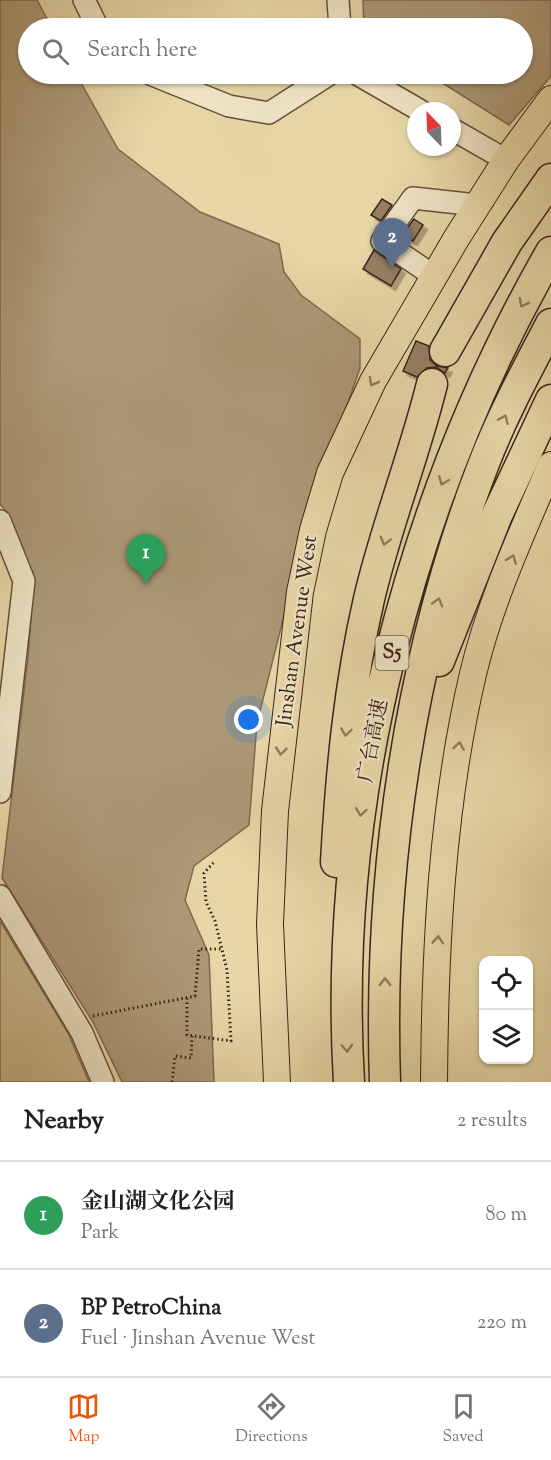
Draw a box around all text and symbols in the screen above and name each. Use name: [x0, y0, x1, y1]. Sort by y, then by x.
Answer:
search box: [18, 18, 533, 84]
icon: search: [39, 35, 72, 68]
text: Search here: [87, 35, 197, 67]
north arrow: [407, 102, 461, 156]
pin: 2: [372, 218, 412, 268]
one-way arrow: [519, 297, 531, 308]
one-way arrow: [368, 376, 380, 387]
one-way arrow: [497, 414, 509, 425]
one-way arrow: [438, 475, 450, 486]
street label: Jinshan Avenue West: [270, 533, 326, 730]
pin: 1: [126, 534, 166, 584]
one-way arrow: [380, 535, 392, 546]
one-way arrow: [505, 554, 517, 565]
one-way arrow: [431, 597, 443, 608]
road number: S5: [376, 636, 408, 670]
street label: 广台高速: [351, 697, 397, 785]
your location: [234, 705, 263, 734]
one-way arrow: [340, 727, 352, 736]
one-way arrow: [453, 741, 465, 750]
one-way arrow: [275, 747, 288, 756]
one-way arrow: [355, 808, 367, 817]
one-way arrow: [432, 935, 445, 944]
map controls: [479, 956, 533, 1064]
button: locate: [479, 956, 533, 1010]
one-way arrow: [379, 977, 391, 986]
button: layers: [479, 1010, 533, 1064]
one-way arrow: [340, 1044, 353, 1053]
text: Nearby: [24, 1103, 104, 1140]
text: 2 results: [457, 1107, 527, 1136]
text: 金山湖文化公园: [81, 1187, 235, 1219]
text: 1: [40, 1201, 47, 1230]
text: 80 m: [486, 1201, 527, 1230]
text: Park: [81, 1219, 119, 1248]
text: BP PetroChina: [81, 1293, 221, 1325]
text: 2: [39, 1309, 48, 1338]
text: 220 m: [477, 1309, 527, 1338]
text: Fuel · Jinshan Avenue West: [81, 1325, 315, 1354]
tab: Map: [67, 1390, 100, 1449]
tab: Directions: [235, 1390, 308, 1449]
tab: Saved: [442, 1390, 484, 1449]

